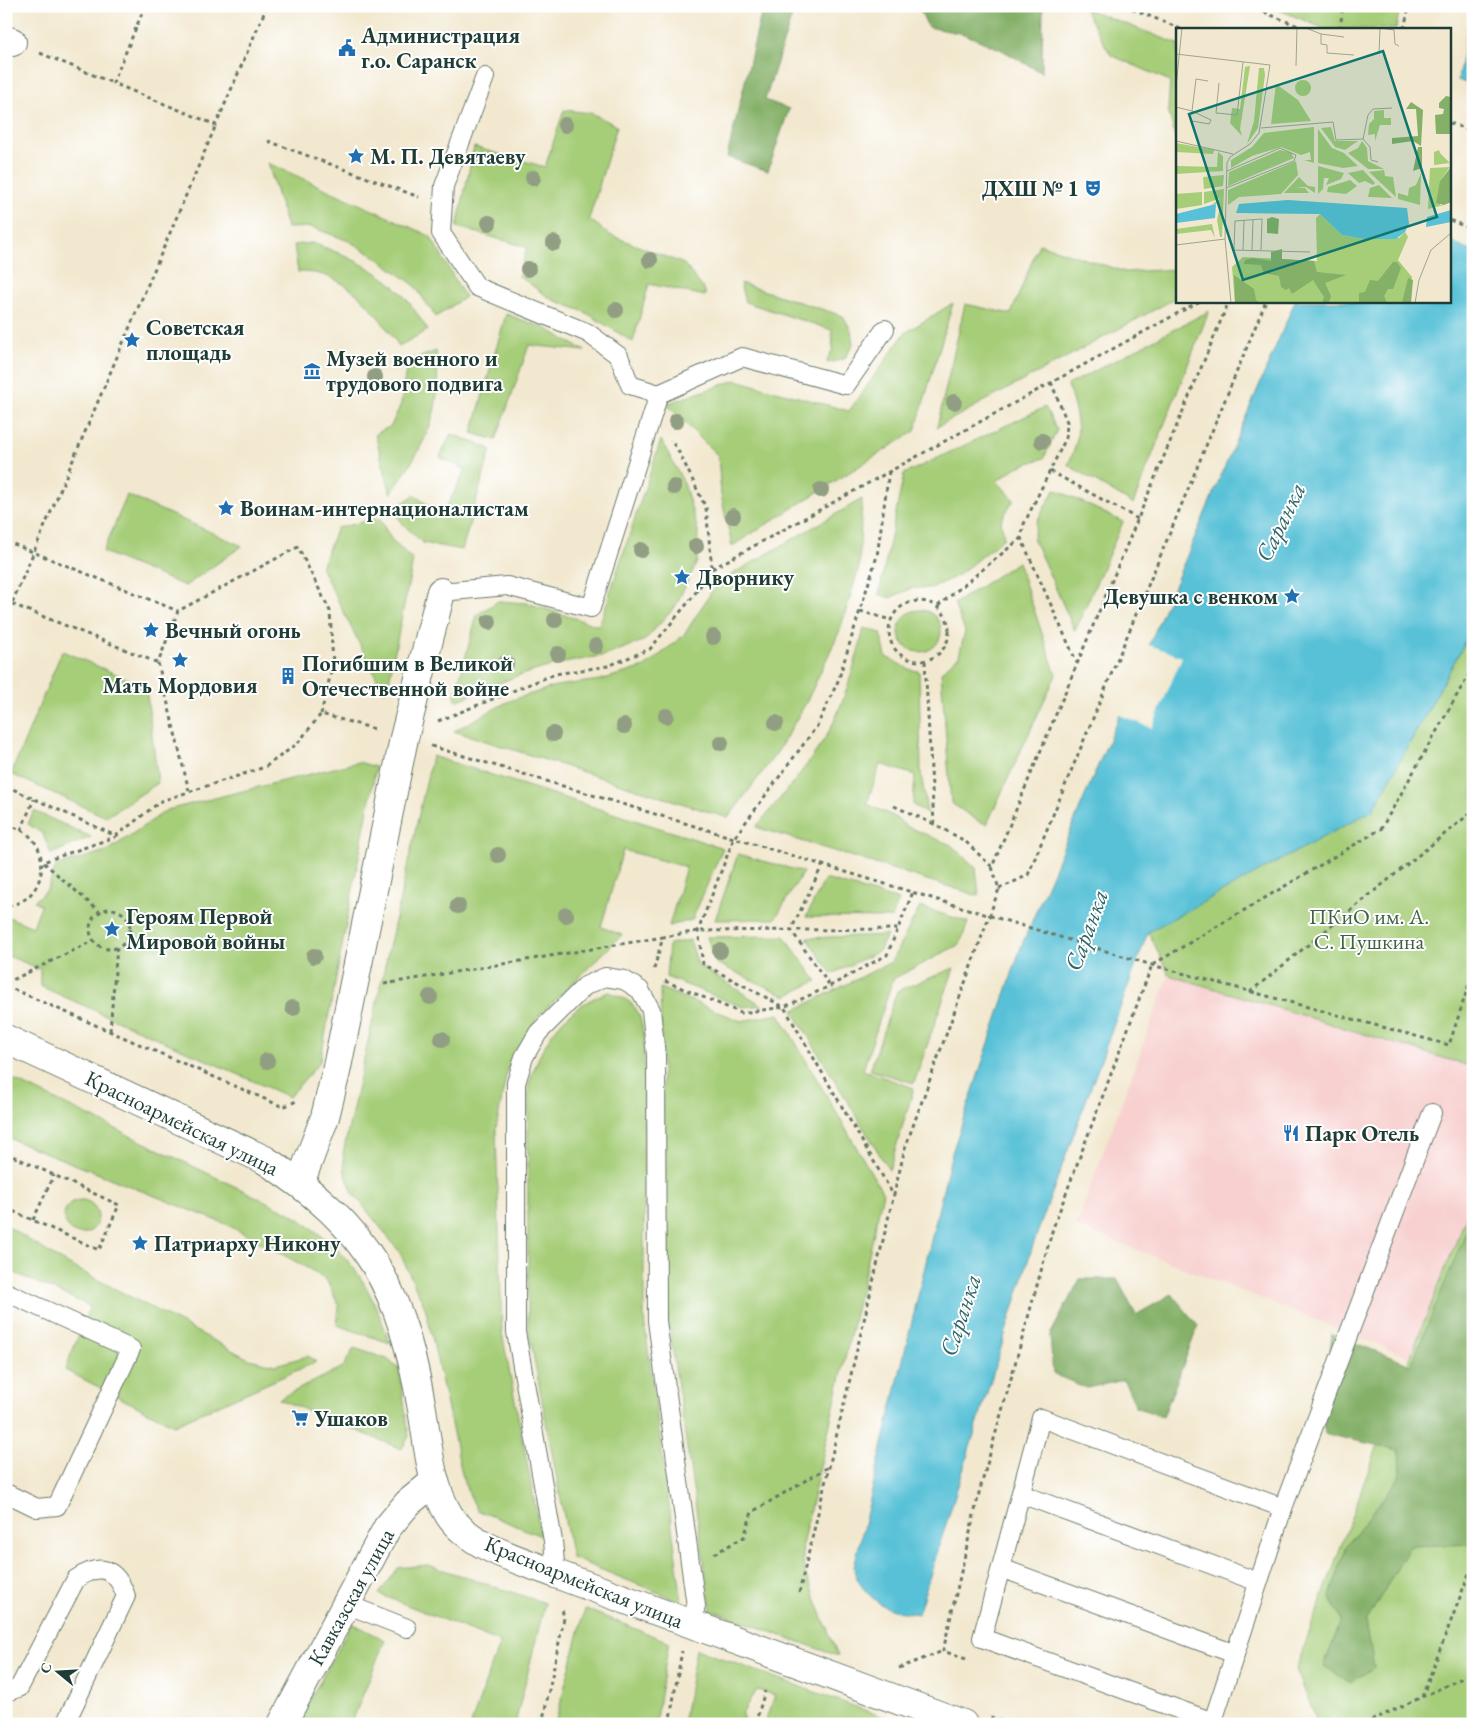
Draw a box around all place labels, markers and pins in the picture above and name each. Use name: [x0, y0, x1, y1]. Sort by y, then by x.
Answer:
place label: Администрация г.о. Саранск: [360, 21, 520, 75]
public building icon: Администрация г.о. Саранск: [337, 38, 357, 58]
place label: М. П. Девятаеву: [370, 142, 526, 171]
place icon: М. П. Девятаеву: [346, 146, 366, 166]
place label: ДХШ № 1: [982, 174, 1079, 203]
theatre icon: ДХШ № 1: [1083, 178, 1103, 198]
place label: Советская площадь: [146, 313, 245, 367]
place icon: Советская площадь: [122, 330, 142, 350]
place label: Музей военного и трудового подвига: [326, 344, 503, 398]
museum icon: Музей военного и трудового подвига: [302, 361, 322, 381]
place label: Воинам-интернационалистам: [240, 494, 529, 523]
place icon: Воинам-интернационалистам: [216, 498, 236, 518]
place label: Дворнику: [696, 563, 794, 592]
place icon: Дворнику: [672, 567, 692, 587]
place label: Девушка с венком: [1103, 582, 1278, 611]
place icon: Девушка с венком: [1282, 586, 1302, 606]
place label: Вечный огонь: [165, 616, 301, 645]
place icon: Вечный огонь: [141, 620, 161, 640]
place label: Погибшим в Великой Отечественной войне: [302, 649, 513, 703]
place icon: Мать Мордовия: [170, 650, 190, 670]
building icon: Погибшим в Великой Отечественной войне: [278, 666, 298, 686]
place label: Мать Мордовия: [103, 671, 258, 700]
place label: Героям Первой Мировой войны: [126, 902, 285, 956]
place icon: Героям Первой Мировой войны: [102, 919, 122, 939]
place label: Парк Отель: [1305, 1119, 1419, 1148]
restaurant icon: Парк Отель: [1281, 1123, 1301, 1143]
place label: Патриарху Никону: [154, 1229, 341, 1258]
place icon: Патриарху Никону: [130, 1233, 150, 1253]
place label: Ушаков: [313, 1404, 388, 1433]
supermarket icon: Ушаков: [290, 1408, 310, 1428]

